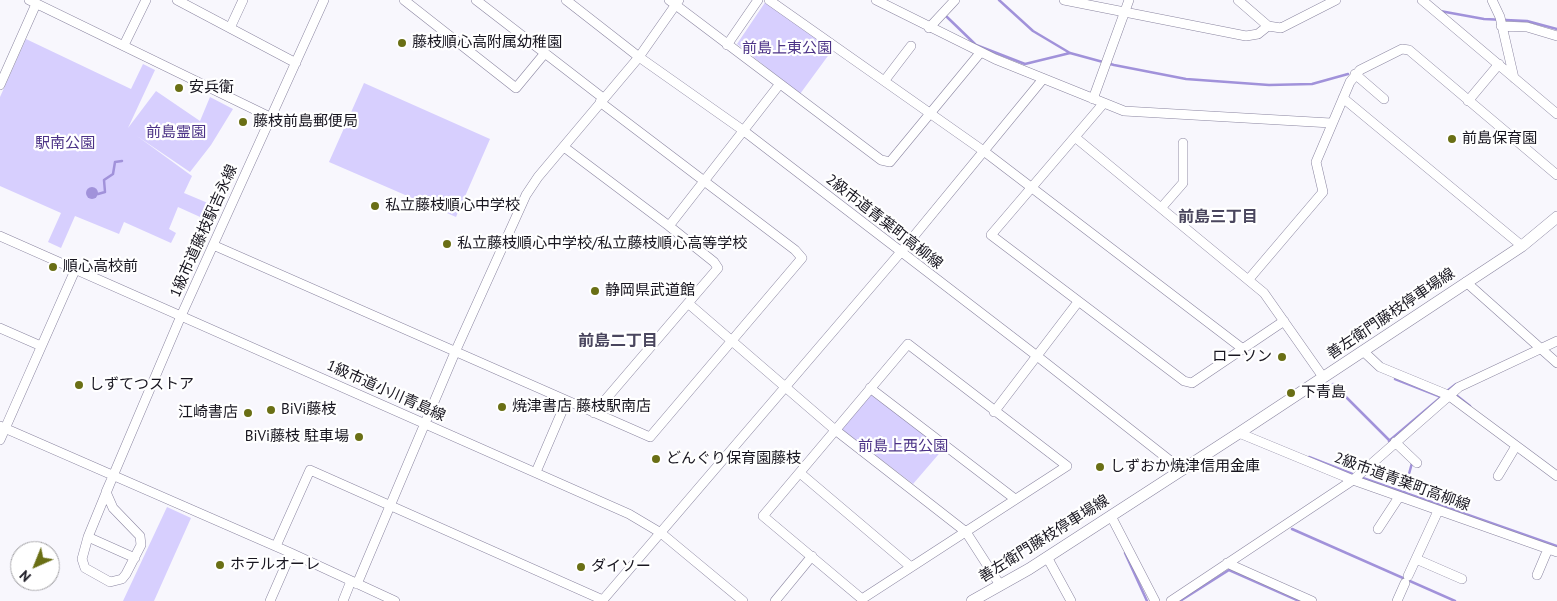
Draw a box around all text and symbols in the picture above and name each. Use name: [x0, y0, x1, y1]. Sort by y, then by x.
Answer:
place label: 藤枝順心高附属幼稚園: [412, 34, 562, 52]
marker: 藤枝順心高附属幼稚園: [396, 37, 408, 49]
park label: 前島上東公園: [742, 40, 832, 58]
place label: 安兵衛: [189, 79, 234, 97]
marker: 安兵衛: [173, 82, 185, 94]
place label: 藤枝前島郵便局: [253, 113, 358, 131]
marker: 藤枝前島郵便局: [237, 116, 249, 128]
park label: 前島霊園: [146, 124, 206, 142]
place label: 前島保育園: [1462, 130, 1537, 148]
marker: 前島保育園: [1446, 133, 1458, 145]
park label: 駅南公園: [35, 135, 95, 153]
street label: 1級市道藤枝駅吉永線: [167, 162, 241, 300]
street label: 2級市道青葉町高柳線: [822, 171, 946, 273]
place label: 私立藤枝順心中学校: [385, 197, 520, 215]
marker: 私立藤枝順心中学校: [369, 200, 381, 212]
district label: 前島三丁目: [1178, 207, 1258, 227]
place label: 私立藤枝順心中学校/私立藤枝順心高等学校: [457, 235, 747, 253]
marker: 私立藤枝順心中学校/私立藤枝順心高等学校: [441, 238, 453, 250]
place label: 順心高校前: [63, 258, 138, 276]
marker: 順心高校前: [47, 261, 59, 273]
street label: 善左衛門藤枝停車場線: [1324, 265, 1458, 363]
place label: 静岡県武道館: [605, 282, 695, 300]
marker: 静岡県武道館: [589, 285, 601, 297]
district label: 前島二丁目: [578, 331, 658, 351]
place label: ローソン: [1212, 348, 1272, 366]
marker: ローソン: [1276, 351, 1288, 363]
street label: 1級市道小川青島線: [324, 357, 448, 425]
place label: しずてつストア: [89, 376, 194, 394]
marker: しずてつストア: [73, 379, 85, 391]
place label: 下青島: [1301, 384, 1346, 402]
marker: 下青島: [1285, 387, 1297, 399]
place label: 焼津書店 藤枝駅南店: [512, 398, 651, 416]
place label: BiVi藤枝: [281, 401, 336, 419]
marker: 焼津書店 藤枝駅南店: [496, 401, 508, 413]
place label: 江崎書店: [178, 404, 238, 422]
marker: BiVi藤枝: [265, 404, 277, 416]
marker: 江崎書店: [242, 407, 254, 419]
place label: BiVi藤枝 駐車場: [245, 428, 349, 446]
marker: BiVi藤枝 駐車場: [353, 431, 365, 443]
park label: 前島上西公園: [858, 438, 948, 456]
street label: 2級市道青葉町高柳線: [1332, 449, 1472, 515]
place label: どんぐり保育園藤枝: [666, 450, 801, 468]
marker: どんぐり保育園藤枝: [650, 453, 662, 465]
place label: しずおか焼津信用金庫: [1110, 458, 1260, 476]
marker: しずおか焼津信用金庫: [1094, 461, 1106, 473]
street label: 善左衛門藤枝停車場線: [976, 492, 1112, 586]
north arrow: [10, 541, 60, 591]
place label: ホテルオーレ: [230, 556, 320, 574]
place label: ダイソー: [591, 558, 651, 576]
marker: ホテルオーレ: [214, 559, 226, 571]
marker: ダイソー: [575, 561, 587, 573]
text: N: [16, 566, 35, 586]

